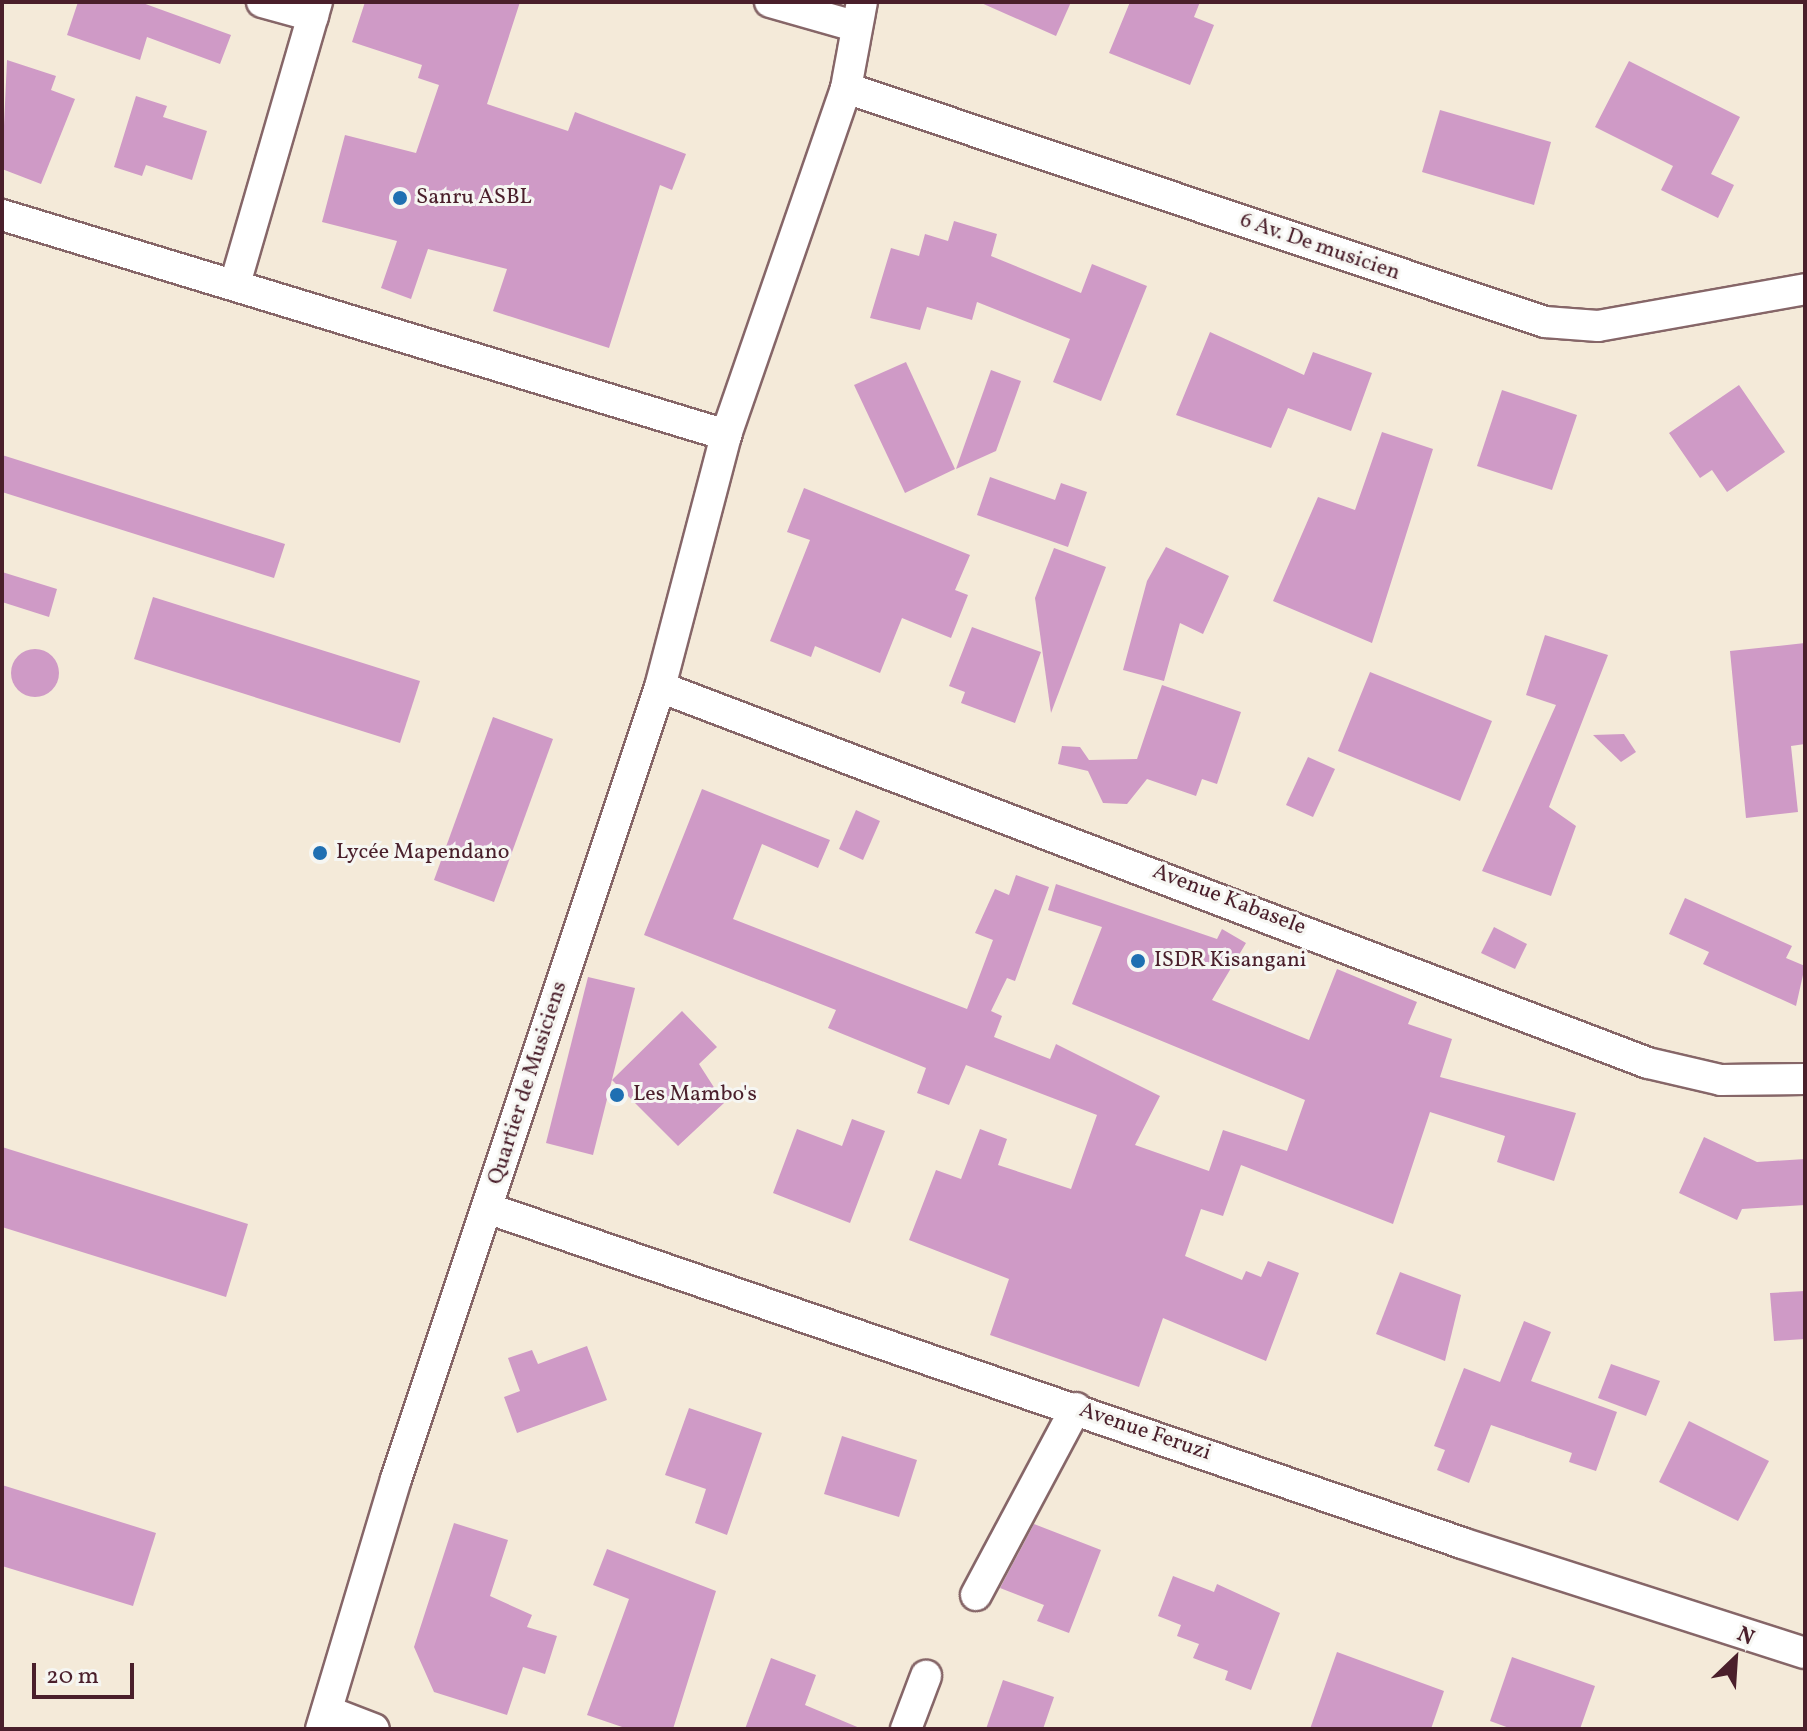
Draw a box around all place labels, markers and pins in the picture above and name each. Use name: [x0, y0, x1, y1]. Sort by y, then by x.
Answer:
place label: Sanru ASBL: [416, 185, 532, 211]
marker: Sanru ASBL: [391, 189, 409, 207]
place label: Lycée Mapendano: [336, 840, 509, 866]
marker: Lycée Mapendano: [311, 844, 329, 862]
place label: ISDR Kisangani: [1154, 948, 1306, 974]
marker: ISDR Kisangani: [1129, 952, 1147, 970]
place label: Les Mambo's: [633, 1082, 757, 1108]
marker: Les Mambo's: [608, 1086, 626, 1104]

